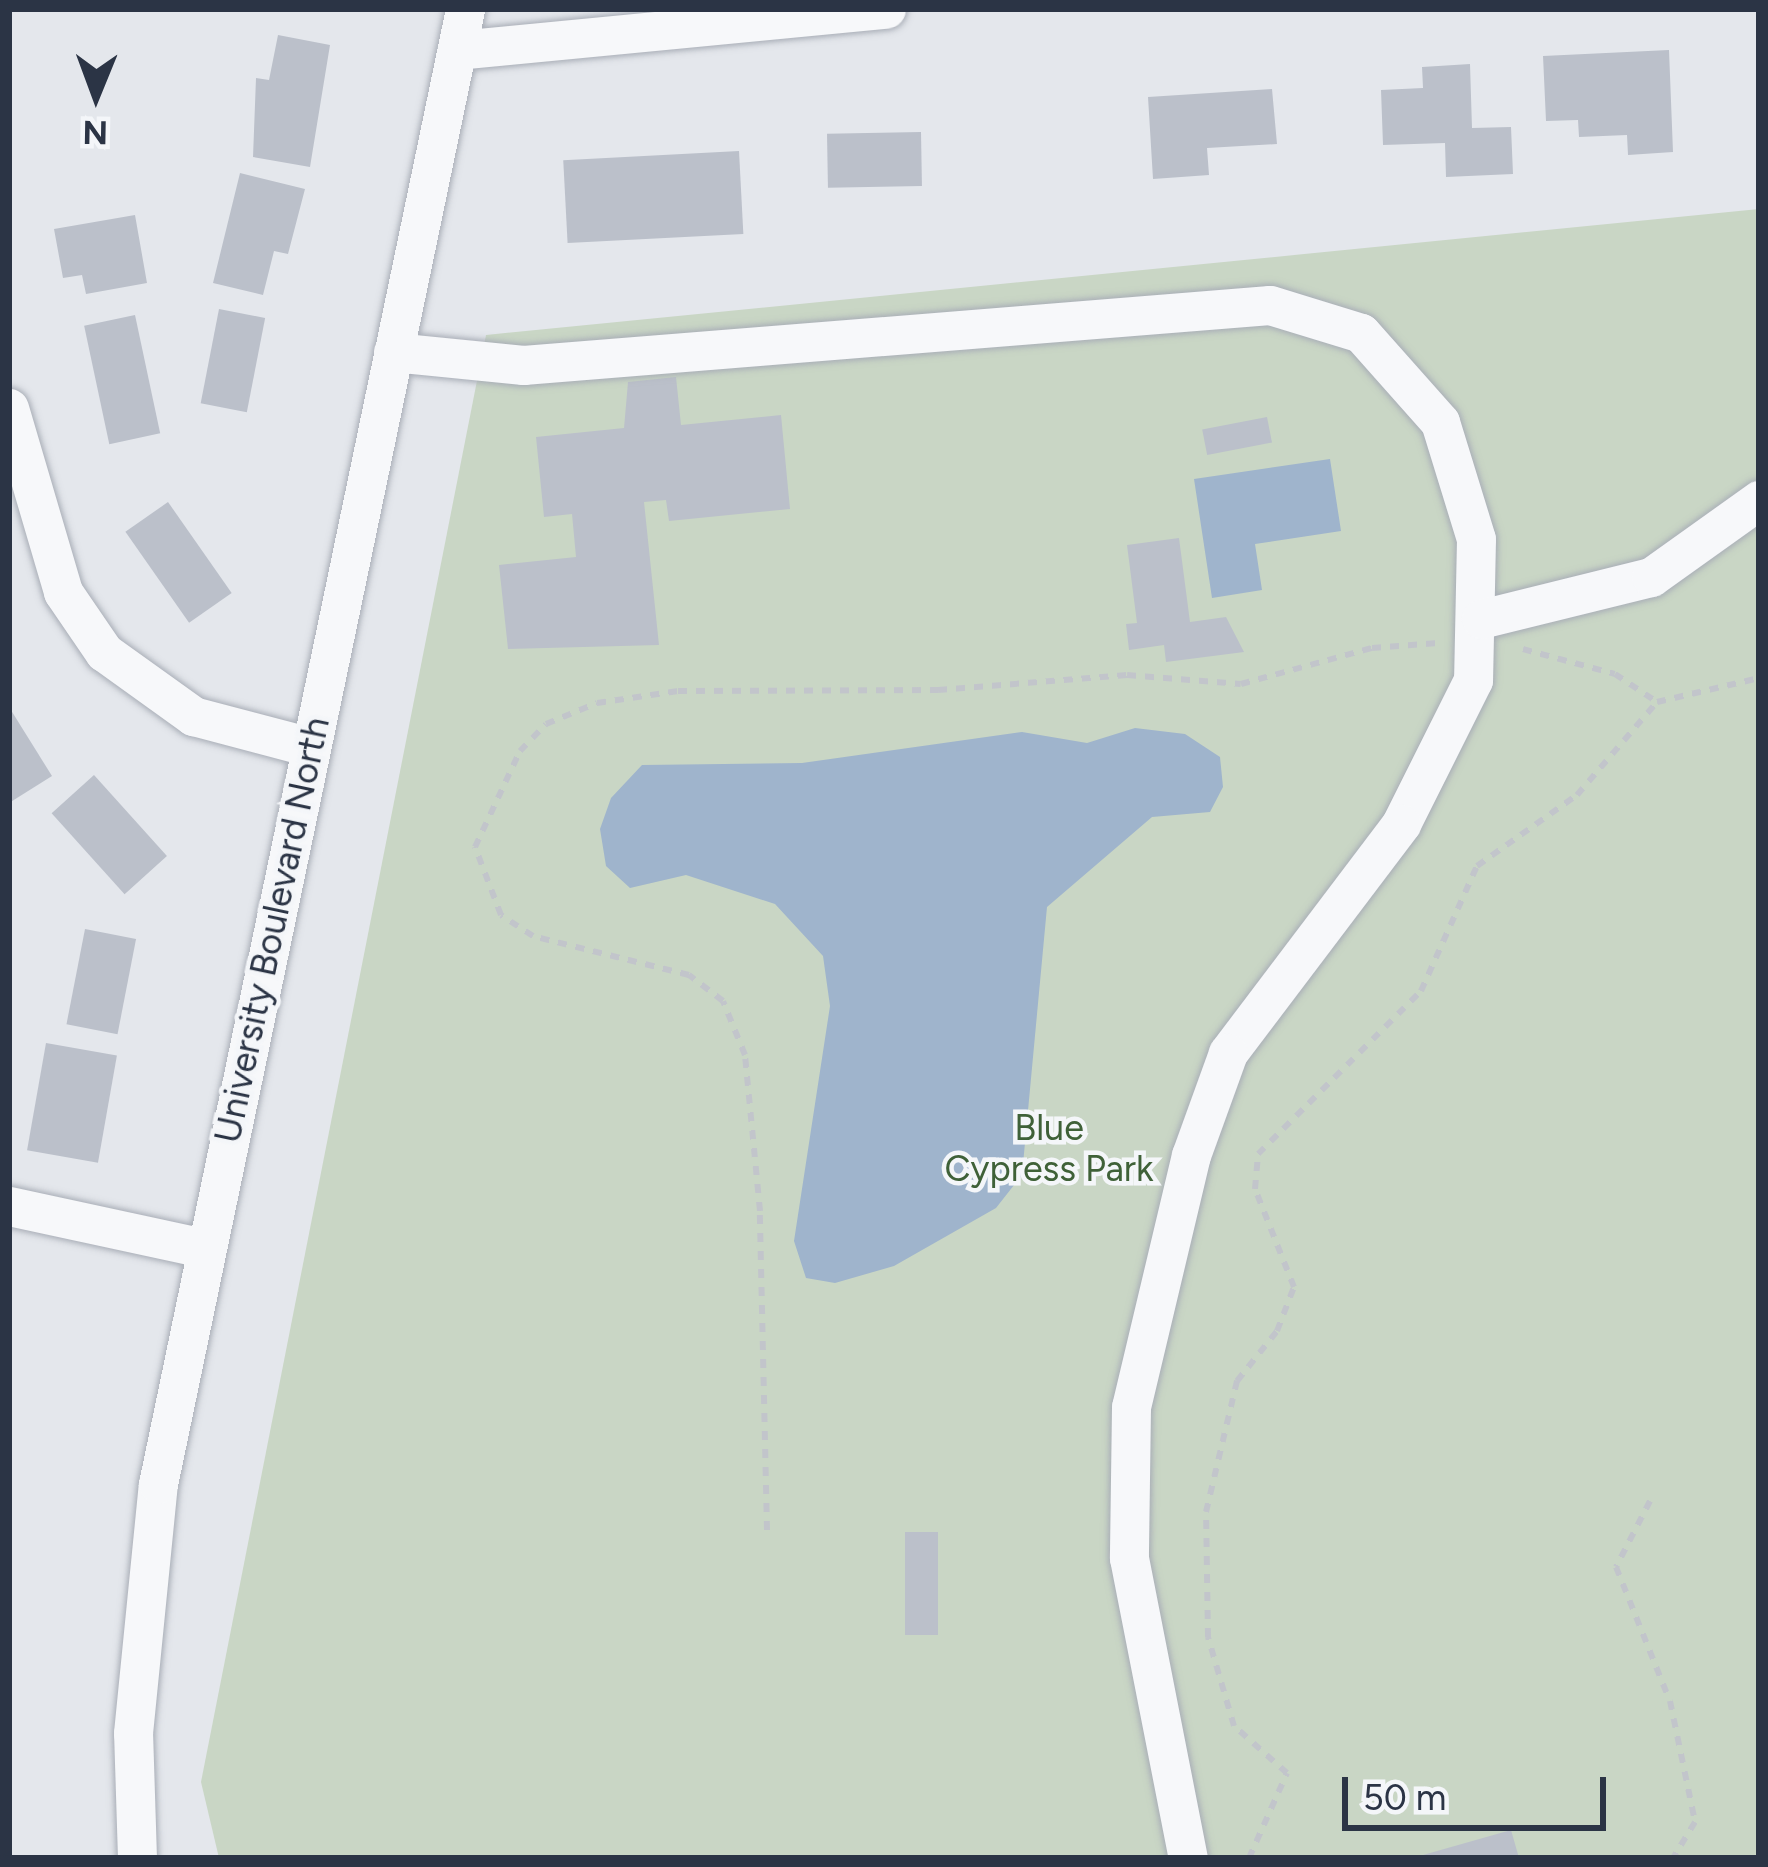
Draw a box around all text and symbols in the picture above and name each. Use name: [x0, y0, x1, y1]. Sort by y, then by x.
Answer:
north arrow: [36, 36, 156, 156]
text: N: [82, 113, 108, 152]
street label: University Boulevard North: [206, 713, 338, 1147]
park label: Blue Cypress Park: [945, 1105, 1153, 1190]
scale bar: [1348, 1753, 1612, 1827]
text: 50 m: [1363, 1776, 1446, 1819]

